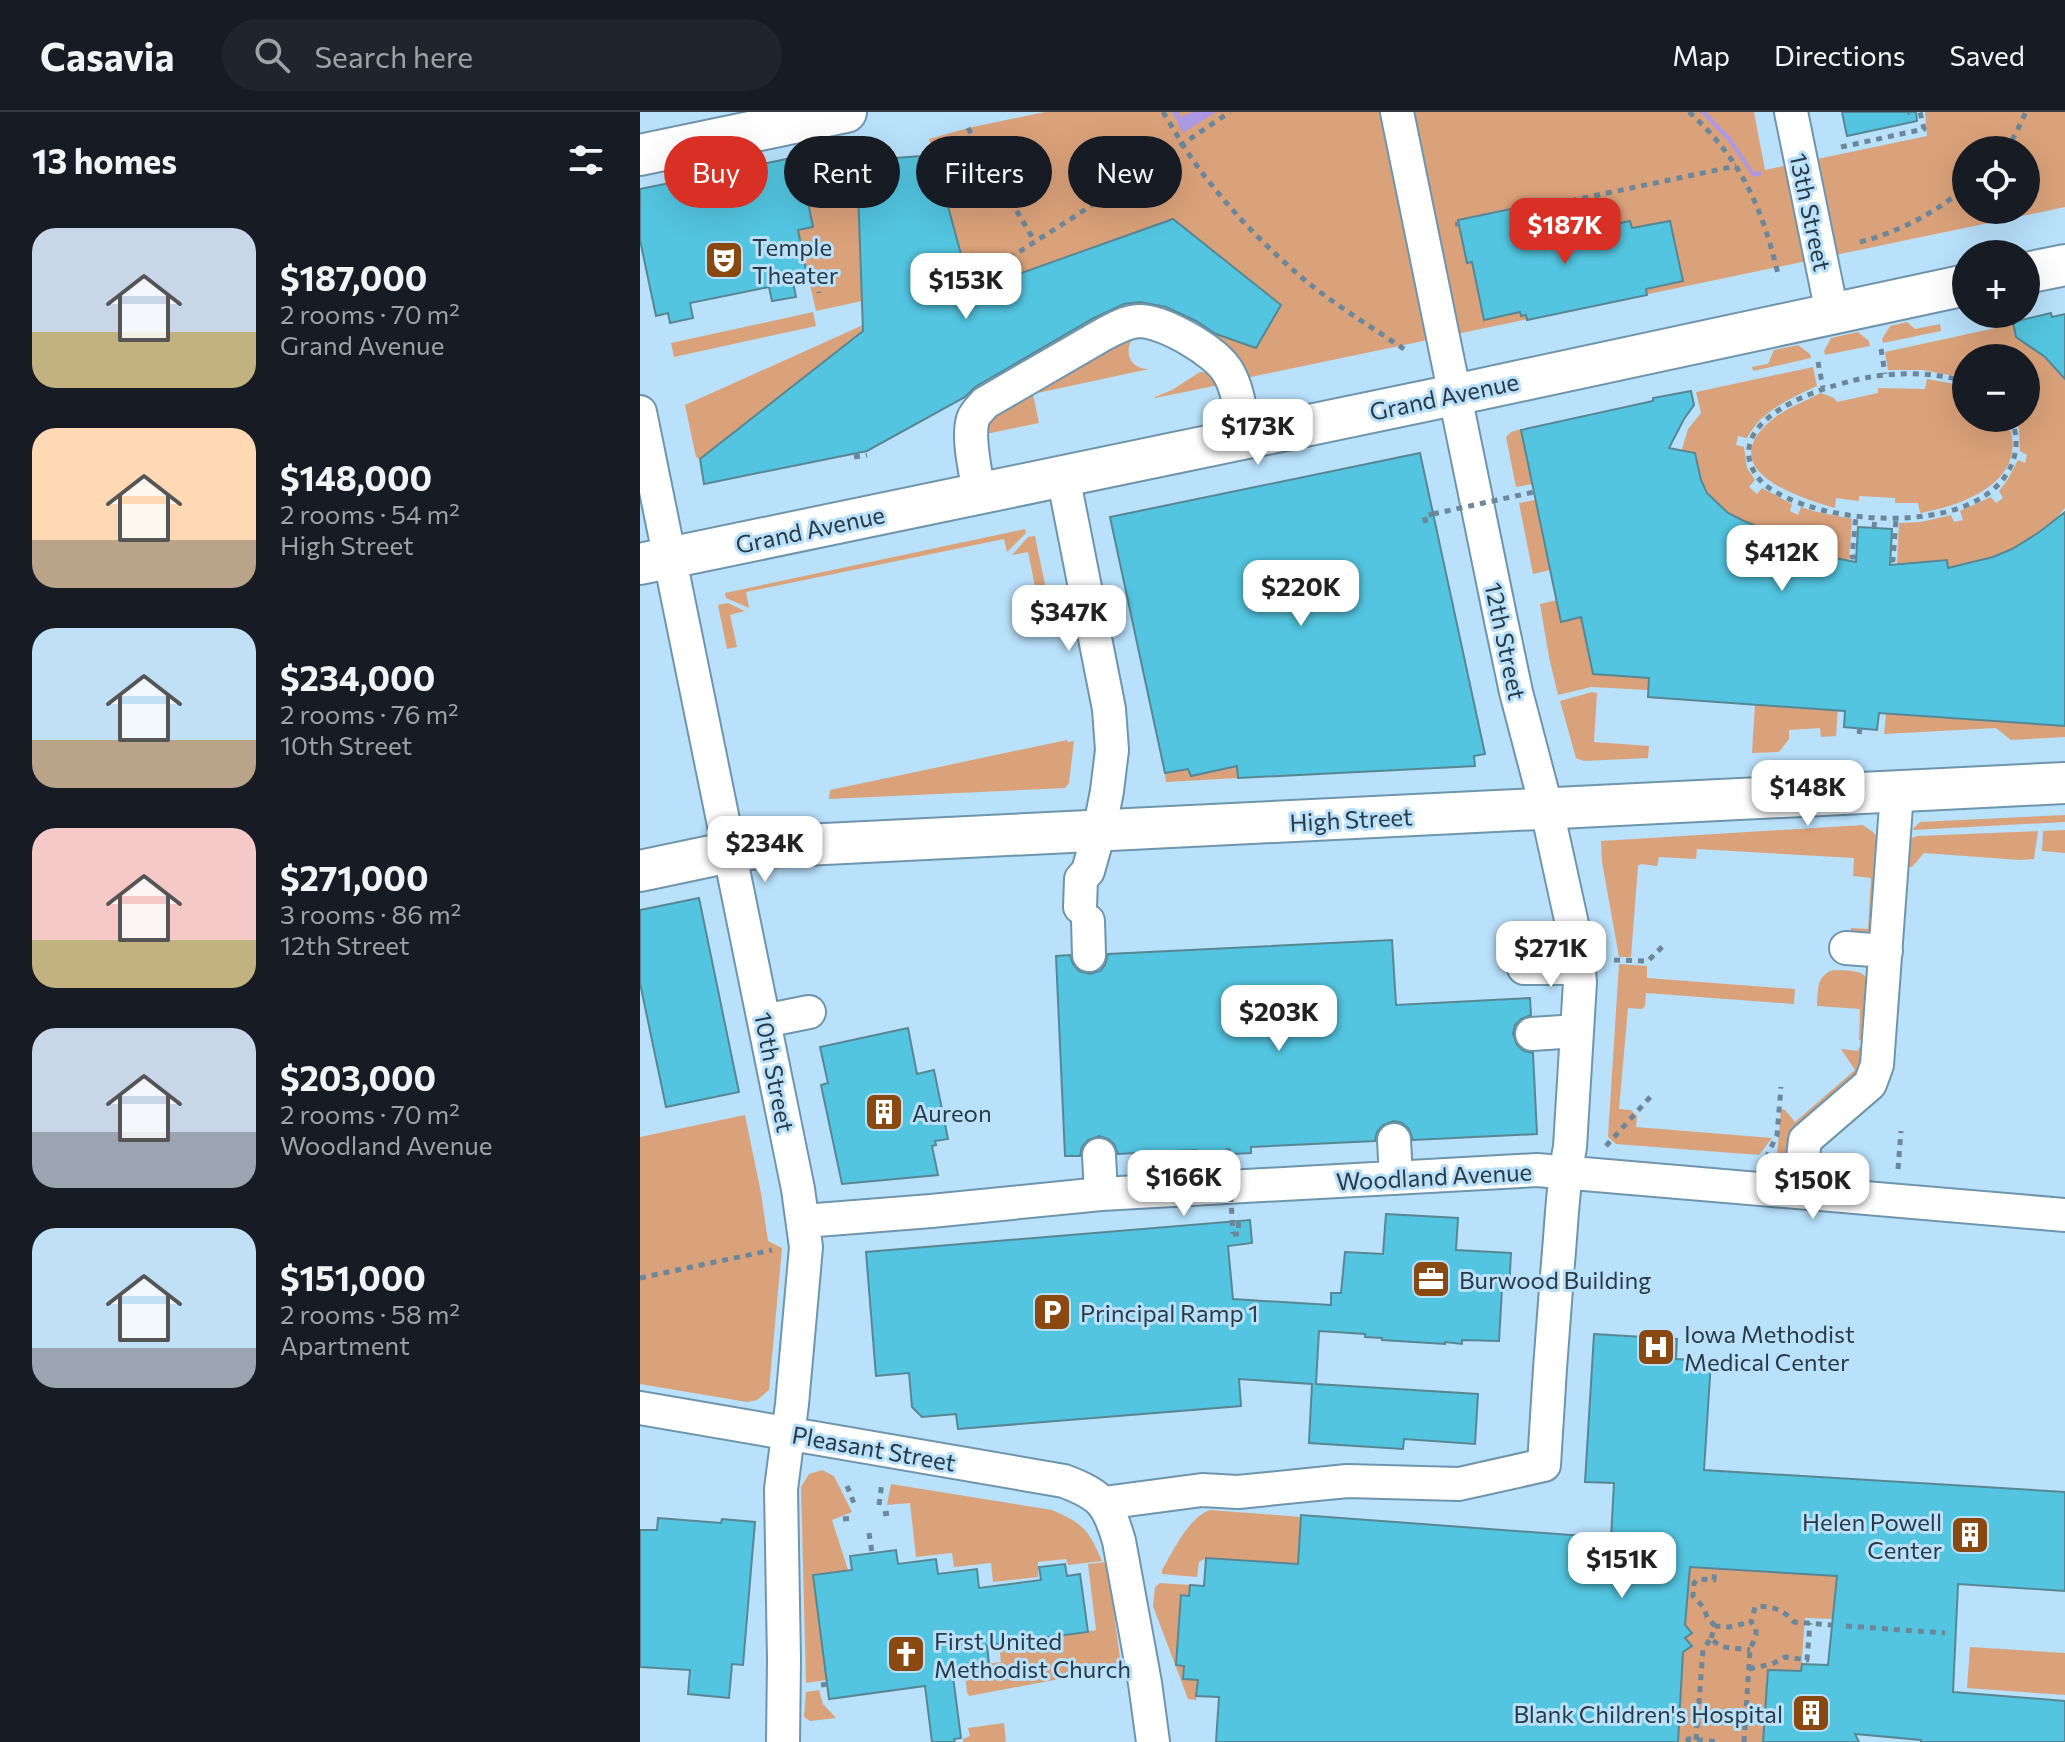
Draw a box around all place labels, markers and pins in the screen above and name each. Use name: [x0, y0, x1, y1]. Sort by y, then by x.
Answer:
pin: $187K: [1509, 198, 1621, 266]
place label: Temple Theater: [752, 232, 839, 289]
theatre icon: Temple Theater: [703, 239, 745, 281]
pin: $153K: [910, 253, 1022, 321]
pin: $173K: [1202, 399, 1314, 467]
pin: $412K: [1726, 525, 1838, 593]
pin: $220K: [1245, 560, 1357, 628]
pin: $347K: [1013, 585, 1125, 653]
pin: $148K: [1752, 760, 1864, 828]
pin: $234K: [709, 816, 821, 884]
pin: $271K: [1495, 921, 1607, 989]
pin: $203K: [1223, 985, 1335, 1053]
building icon: Aureon: [863, 1091, 905, 1133]
place label: Aureon: [912, 1098, 992, 1127]
pin: $166K: [1128, 1150, 1240, 1218]
pin: $150K: [1757, 1153, 1869, 1221]
office icon: Burwood Building: [1410, 1258, 1452, 1300]
place label: Burwood Building: [1459, 1265, 1651, 1294]
parking icon: Principal Ramp 1: [1031, 1291, 1073, 1333]
place label: Principal Ramp 1: [1080, 1298, 1259, 1327]
place label: Iowa Methodist Medical Center: [1684, 1319, 1855, 1376]
hospital icon: Iowa Methodist Medical Center: [1635, 1326, 1677, 1368]
place label: Helen Powell Center: [1802, 1507, 1942, 1564]
building icon: Helen Powell Center: [1949, 1514, 1991, 1556]
pin: $151K: [1566, 1532, 1678, 1600]
place label: First United Methodist Church: [934, 1626, 1131, 1683]
church icon: First United Methodist Church: [885, 1633, 927, 1675]
building icon: Blank Children's Hospital: [1790, 1692, 1832, 1734]
place label: Blank Children's Hospital: [1513, 1699, 1783, 1728]

